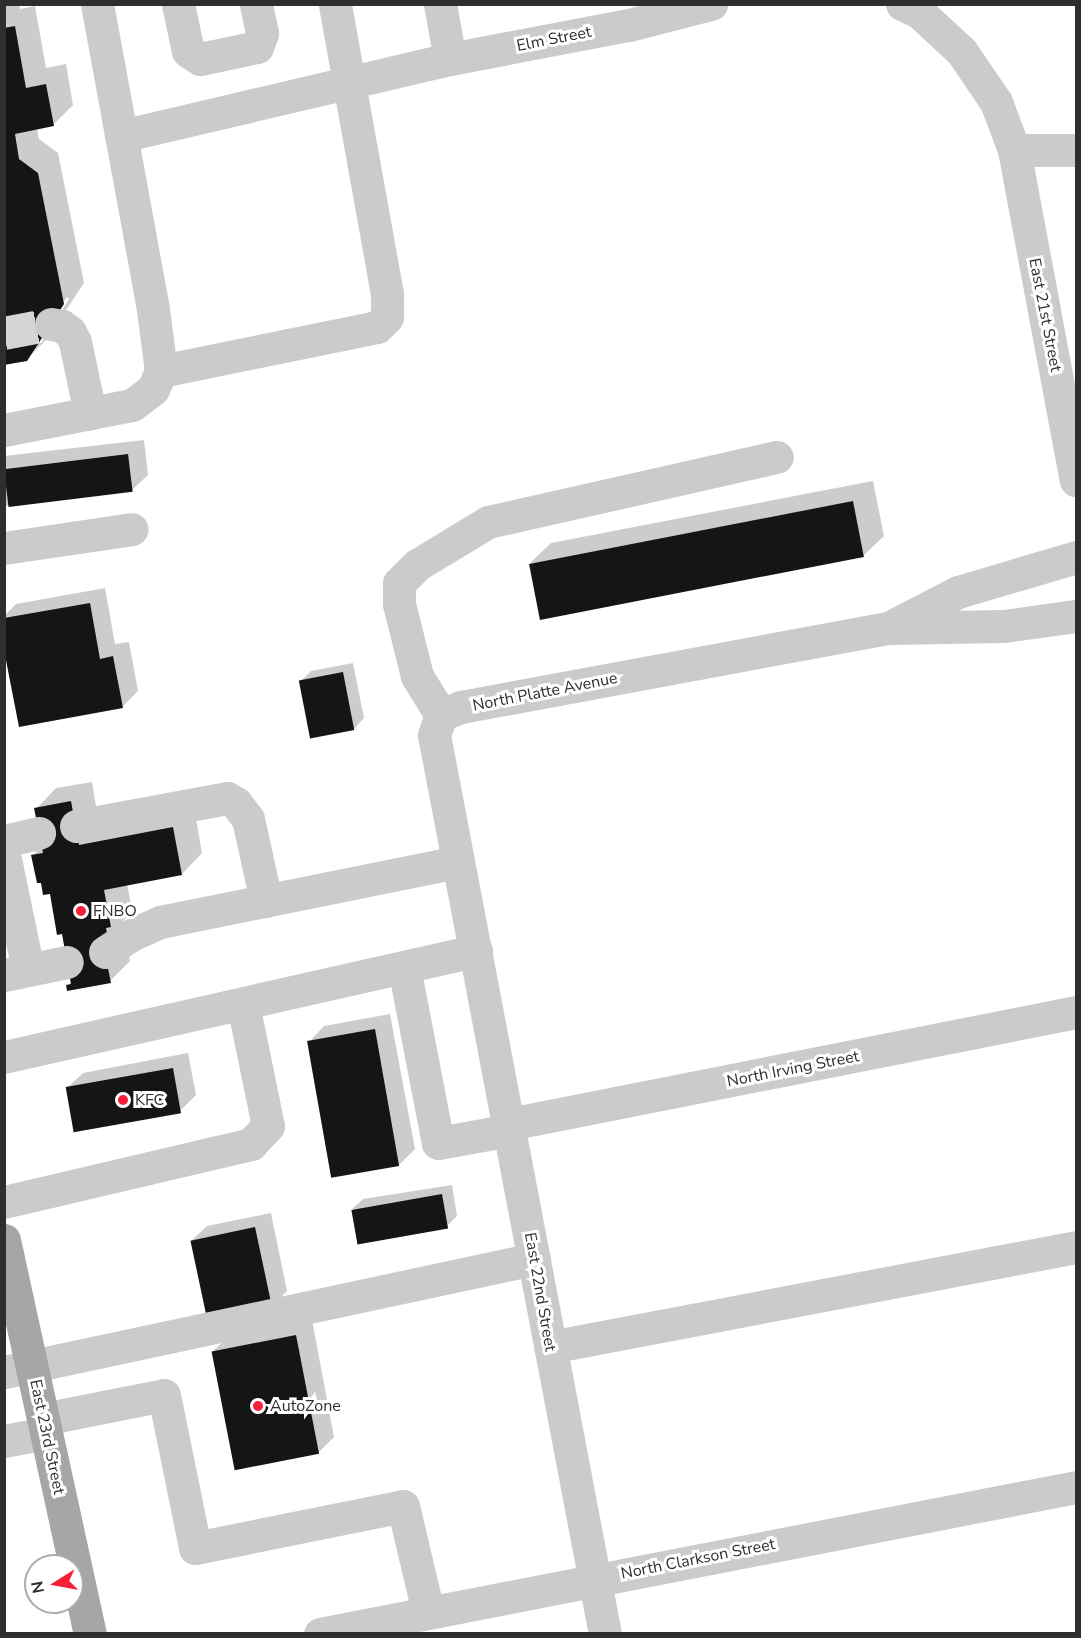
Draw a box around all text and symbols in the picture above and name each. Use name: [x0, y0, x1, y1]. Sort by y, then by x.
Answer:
street label: Elm Street: [515, 22, 593, 56]
street label: East 21st Street: [1025, 257, 1065, 373]
street label: North Platte Avenue: [471, 669, 619, 715]
place label: FNBO: [93, 901, 137, 921]
marker: FNBO: [74, 904, 88, 918]
street label: North Irving Street: [725, 1047, 861, 1091]
place label: KFC: [135, 1090, 164, 1110]
marker: KFC: [116, 1093, 130, 1107]
street label: East 22nd Street: [520, 1231, 560, 1353]
street label: East 23rd Street: [25, 1378, 69, 1496]
place label: AutoZone: [270, 1396, 341, 1416]
marker: AutoZone: [251, 1399, 265, 1413]
street label: North Clarkson Street: [619, 1535, 777, 1583]
north arrow: [24, 1554, 84, 1614]
text: N: [26, 1579, 50, 1595]

